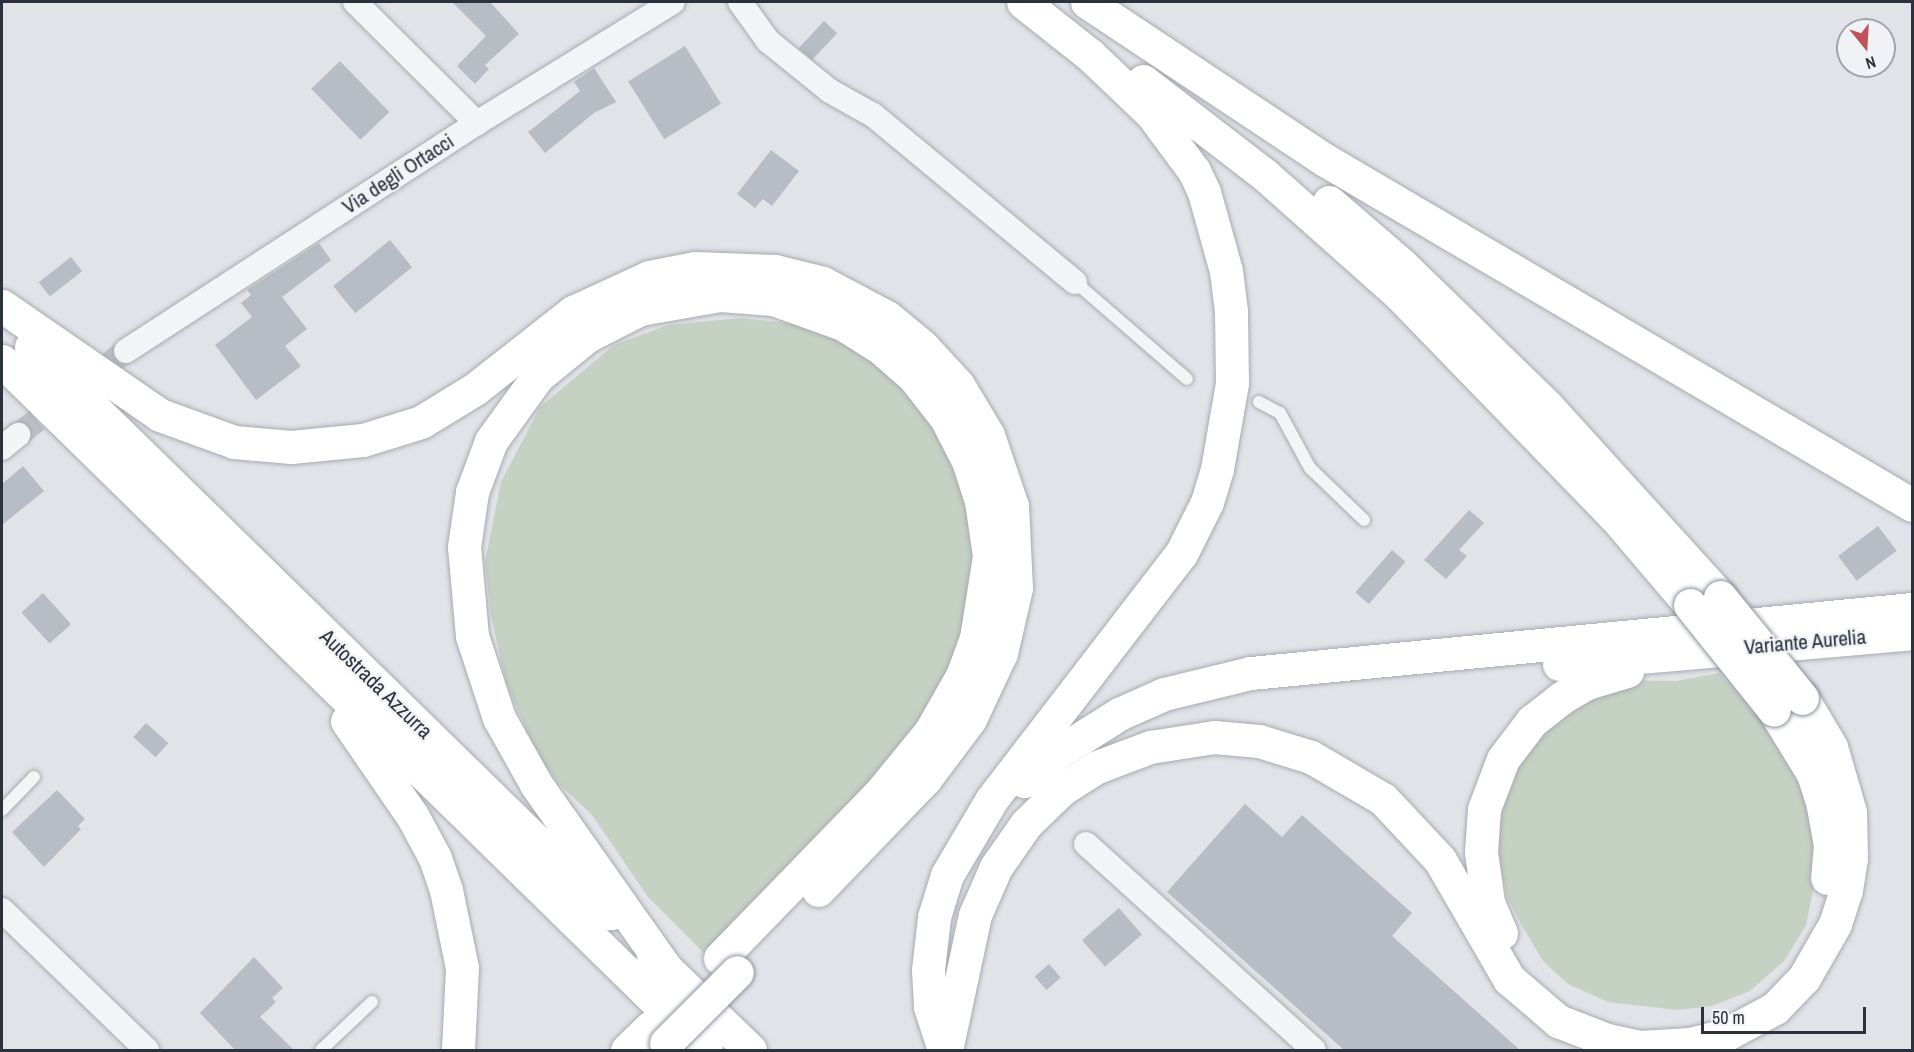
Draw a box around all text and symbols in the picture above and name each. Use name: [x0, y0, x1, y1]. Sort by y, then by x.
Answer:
north arrow: [1836, 18, 1896, 78]
text: N: [1863, 51, 1879, 75]
street label: Via degli Ortacci: [337, 129, 459, 219]
street label: Autostrada Azzurra: [314, 624, 438, 744]
street label: Variante Aurelia: [1743, 624, 1867, 660]
scale bar: [1704, 995, 1869, 1033]
text: 50 m: [1712, 1005, 1745, 1030]

